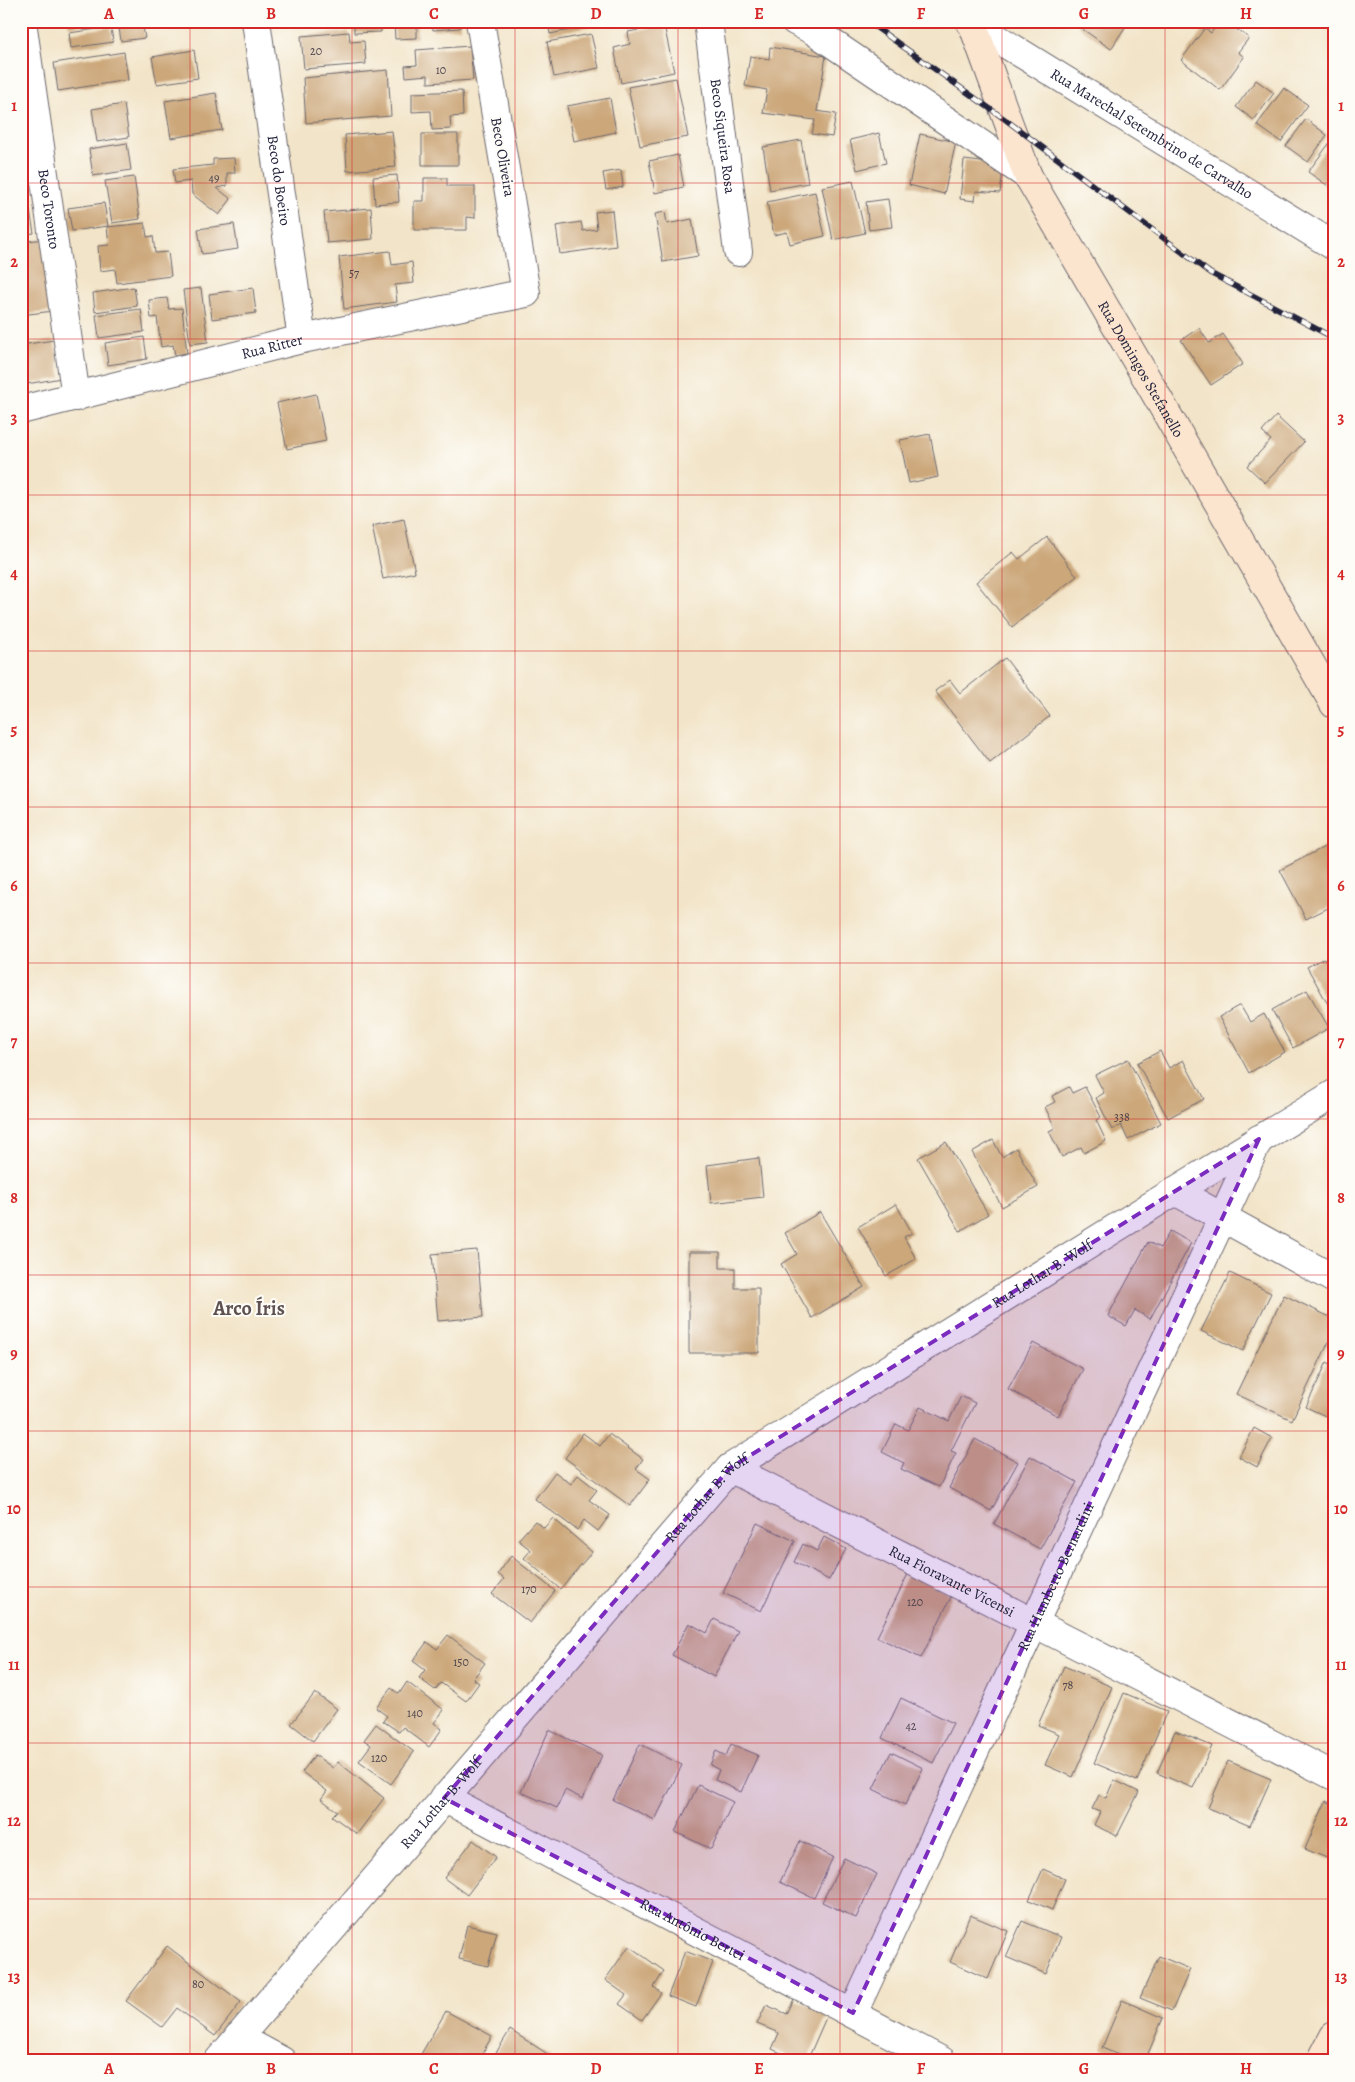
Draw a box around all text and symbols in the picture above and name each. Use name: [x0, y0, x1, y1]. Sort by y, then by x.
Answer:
text: A: [103, 3, 115, 25]
text: B: [266, 3, 276, 25]
text: C: [429, 3, 439, 25]
text: D: [590, 3, 602, 25]
text: E: [754, 3, 764, 25]
text: F: [917, 3, 926, 25]
text: G: [1079, 3, 1089, 25]
text: H: [1240, 3, 1252, 25]
house number: 20: [310, 43, 322, 59]
house number: 10: [436, 62, 446, 78]
street label: Rua Marechal Setembrino de Carvalho: [1047, 64, 1257, 204]
street label: Beco Siqueira Rosa: [706, 77, 740, 195]
text: 1: [11, 95, 17, 117]
text: 1: [1338, 95, 1344, 117]
street label: Beco Oliveira: [486, 116, 520, 198]
street label: Beco do Boeiro: [263, 134, 295, 227]
street label: Beco Toronto: [33, 168, 65, 250]
house number: 49: [209, 170, 219, 186]
text: 2: [10, 251, 18, 273]
text: 2: [1337, 251, 1345, 273]
house number: 57: [349, 265, 360, 281]
street label: Rua Domingos Stefanello: [1093, 297, 1188, 441]
street label: Rua Ritter: [239, 329, 305, 364]
text: 3: [11, 407, 18, 429]
text: 3: [1338, 407, 1345, 429]
text: 4: [10, 563, 18, 585]
text: 4: [1337, 563, 1345, 585]
text: 5: [11, 719, 18, 741]
text: 5: [1338, 719, 1345, 741]
text: 6: [10, 875, 18, 897]
text: 6: [1337, 875, 1345, 897]
text: 7: [11, 1031, 18, 1053]
text: 7: [1338, 1031, 1345, 1053]
house number: 338: [1114, 1109, 1130, 1125]
text: 8: [10, 1187, 18, 1209]
text: 8: [1337, 1187, 1345, 1209]
street label: Rua Lothar B. Wolf: [988, 1234, 1098, 1313]
district label: Arco Íris: [212, 1295, 285, 1322]
text: 9: [10, 1343, 18, 1365]
text: 9: [1337, 1343, 1345, 1365]
street label: Rua Lothar B. Wolf: [660, 1448, 754, 1546]
text: 10: [7, 1498, 21, 1520]
text: 10: [1334, 1498, 1348, 1520]
street label: Rua Humberto Bernardini: [1013, 1499, 1099, 1654]
street label: Rua Fioravante Vicensi: [885, 1541, 1018, 1622]
house number: 170: [521, 1581, 537, 1597]
house number: 120: [907, 1594, 923, 1610]
text: 11: [8, 1654, 20, 1676]
house number: 150: [453, 1654, 469, 1670]
text: 11: [1335, 1654, 1347, 1676]
house number: 78: [1063, 1677, 1074, 1693]
house number: 140: [407, 1705, 423, 1721]
house number: 42: [905, 1718, 917, 1734]
house number: 120: [371, 1750, 387, 1766]
street label: Rua Lothar B. Wolf: [396, 1751, 487, 1853]
text: 12: [7, 1810, 21, 1832]
text: 12: [1334, 1810, 1348, 1832]
street label: Rua Antônio Bertei: [636, 1893, 748, 1965]
text: 13: [8, 1966, 20, 1988]
text: 13: [1335, 1966, 1347, 1988]
house number: 80: [192, 1976, 204, 1992]
text: A: [103, 2058, 115, 2080]
text: B: [266, 2058, 276, 2080]
text: C: [429, 2058, 439, 2080]
text: D: [590, 2058, 602, 2080]
text: E: [754, 2058, 764, 2080]
text: F: [917, 2058, 926, 2080]
text: G: [1079, 2058, 1089, 2080]
text: H: [1240, 2058, 1252, 2080]

